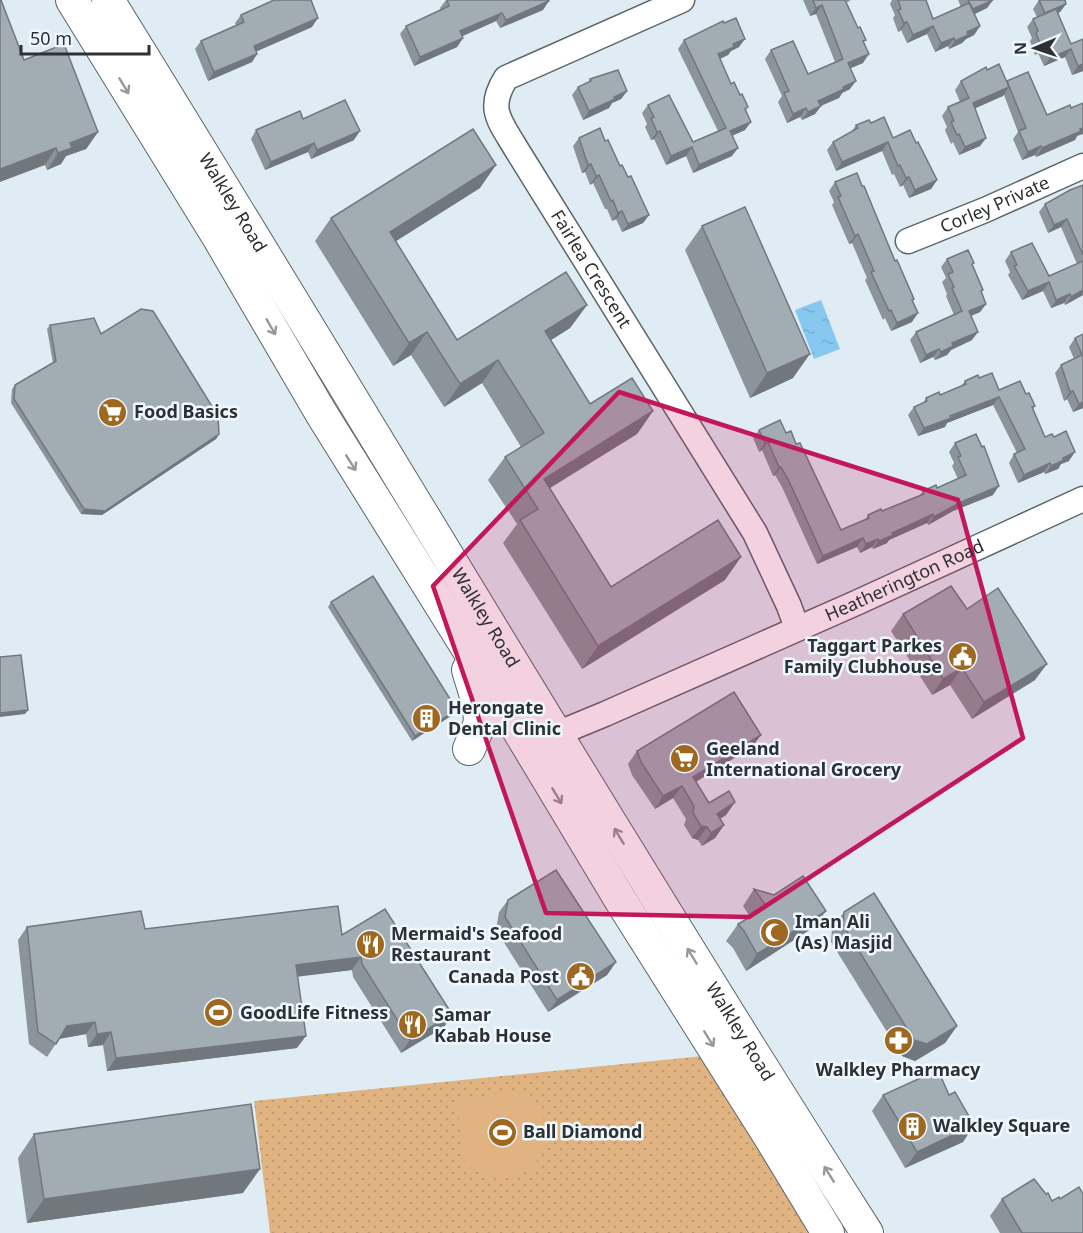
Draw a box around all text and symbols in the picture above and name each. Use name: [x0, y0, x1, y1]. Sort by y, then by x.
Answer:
scale bar: [21, 18, 148, 56]
north arrow: [1005, 18, 1065, 78]
text: 50 m: [30, 26, 72, 50]
text: N: [1009, 42, 1031, 55]
one-way arrow: [119, 77, 131, 94]
street label: Walkley Road: [194, 148, 273, 256]
street label: Corley Private: [936, 170, 1053, 238]
street label: Fairlea Crescent: [546, 205, 638, 333]
one-way arrow: [265, 318, 277, 335]
supermarket icon: Food Basics: [97, 396, 129, 428]
place label: Food Basics: [134, 399, 238, 423]
one-way arrow: [346, 454, 358, 471]
street label: Heatherington Road: [821, 533, 987, 626]
street label: Walkley Road: [447, 563, 526, 672]
place label: Taggart Parkes Family Clubhouse: [784, 633, 942, 678]
public building icon: Taggart Parkes Family Clubhouse: [947, 640, 979, 672]
place label: Herongate Dental Clinic: [448, 695, 561, 740]
building icon: Herongate Dental Clinic: [411, 702, 443, 734]
place label: Geeland International Grocery: [706, 736, 902, 781]
supermarket icon: Geeland International Grocery: [669, 743, 701, 775]
one-way arrow: [552, 787, 564, 804]
one-way arrow: [613, 828, 625, 845]
place label: Iman Ali (As) Masjid: [795, 909, 892, 954]
mosque icon: Iman Ali (As) Masjid: [758, 916, 790, 948]
place label: Mermaid's Seafood Restaurant: [391, 921, 562, 966]
restaurant icon: Mermaid's Seafood Restaurant: [354, 928, 386, 960]
one-way arrow: [686, 948, 698, 965]
public building icon: Canada Post: [564, 961, 596, 993]
place label: Canada Post: [448, 964, 559, 988]
street label: Walkley Road: [701, 977, 781, 1085]
sports icon: GoodLife Fitness: [203, 997, 235, 1029]
place label: GoodLife Fitness: [240, 1000, 388, 1024]
place label: Samar Kabab House: [434, 1002, 551, 1047]
restaurant icon: Samar Kabab House: [397, 1009, 429, 1041]
pharmacy icon: Walkley Pharmacy: [882, 1025, 914, 1057]
one-way arrow: [703, 1030, 715, 1047]
place label: Walkley Pharmacy: [816, 1057, 981, 1081]
building icon: Walkley Square: [896, 1110, 928, 1142]
place label: Walkley Square: [933, 1113, 1070, 1137]
sports icon: Ball Diamond: [486, 1116, 518, 1148]
place label: Ball Diamond: [523, 1119, 642, 1143]
one-way arrow: [823, 1167, 835, 1183]

